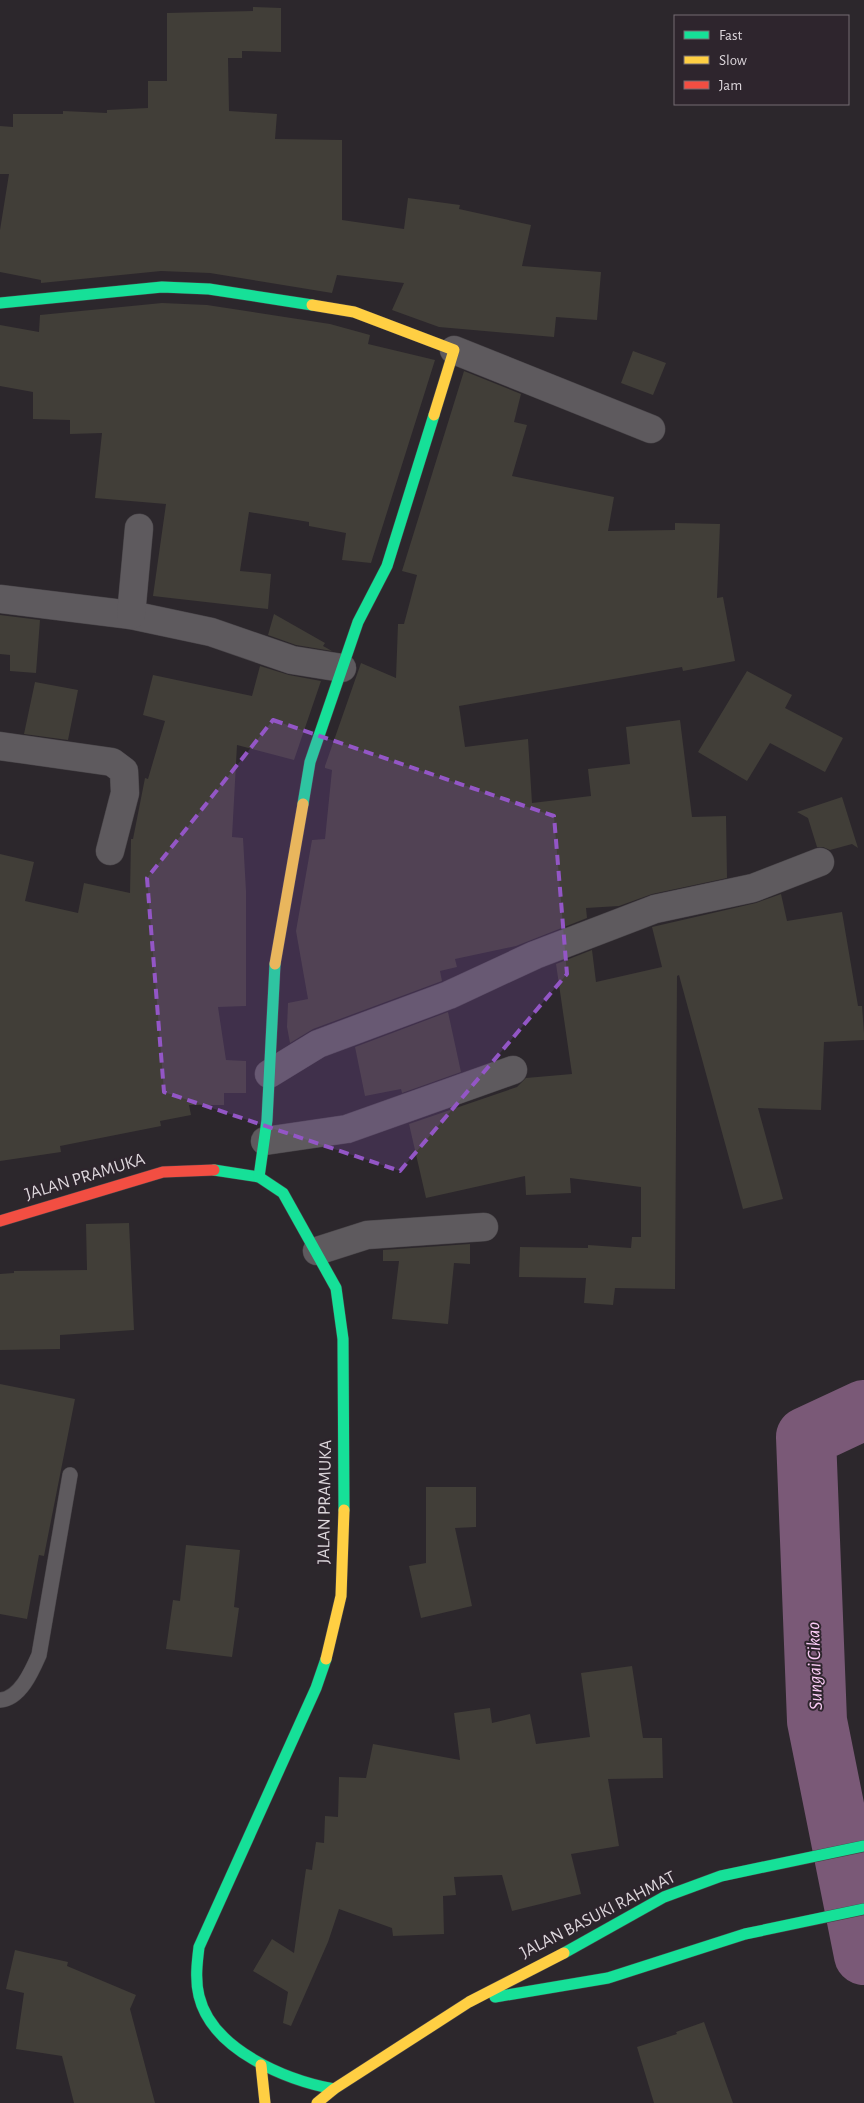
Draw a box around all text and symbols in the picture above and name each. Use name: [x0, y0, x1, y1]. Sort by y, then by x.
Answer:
legend: [674, 15, 849, 105]
text: Fast: [719, 28, 743, 43]
text: Slow: [719, 53, 747, 68]
text: Jam: [719, 78, 742, 93]
street label: JALAN PRAMUKA: [23, 1150, 148, 1204]
street label: JALAN PRAMUKA: [315, 1439, 335, 1564]
water label: Sungai Cikao: [804, 1621, 826, 1711]
street label: JALAN BASUKI RAHMAT: [517, 1868, 679, 1962]

